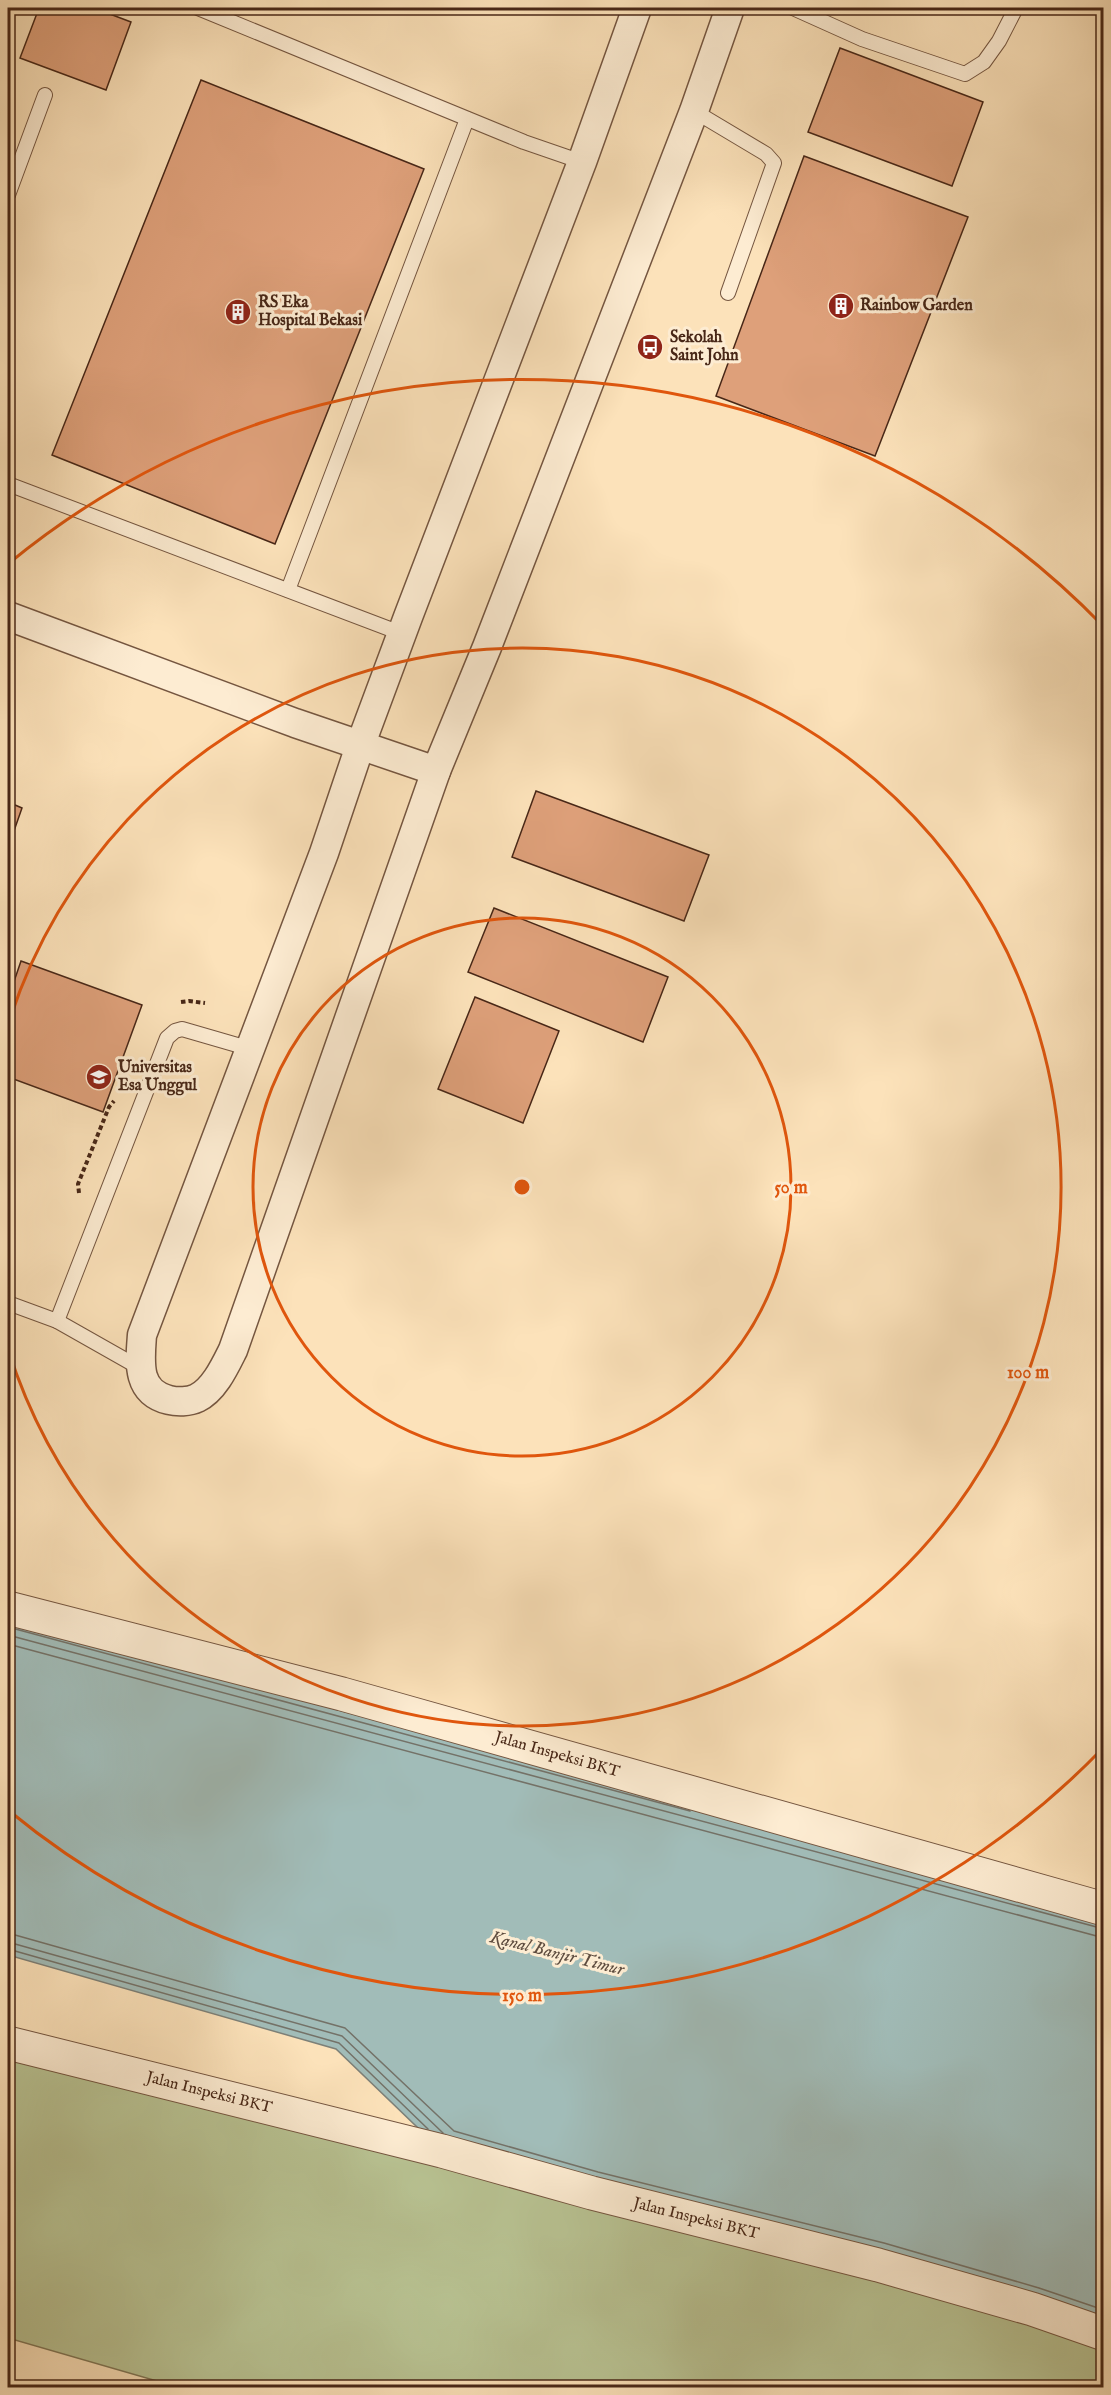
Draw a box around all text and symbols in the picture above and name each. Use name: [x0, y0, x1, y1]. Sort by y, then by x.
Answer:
building icon: Rainbow Garden: [826, 291, 856, 321]
place label: RS Eka Hospital Bekasi: [258, 293, 363, 331]
place label: Rainbow Garden: [860, 296, 973, 316]
building icon: RS Eka Hospital Bekasi: [223, 297, 253, 327]
place label: Sekolah Saint John: [670, 328, 739, 366]
bus stop icon: Sekolah Saint John: [635, 332, 665, 362]
place label: Universitas Esa Unggul: [117, 1058, 197, 1096]
school or university icon: Universitas Esa Unggul: [84, 1062, 114, 1092]
centre of rings: [512, 1177, 532, 1197]
text: 50 m: [774, 1177, 808, 1200]
text: 100 m: [1007, 1362, 1049, 1385]
street label: Jalan Inspeksi BKT: [490, 1727, 622, 1782]
water label: Kanal Banjir Timur: [487, 1926, 627, 1982]
text: 150 m: [502, 1985, 542, 2008]
street label: Jalan Inspeksi BKT: [142, 2067, 274, 2118]
street label: Jalan Inspeksi BKT: [629, 2193, 761, 2244]

